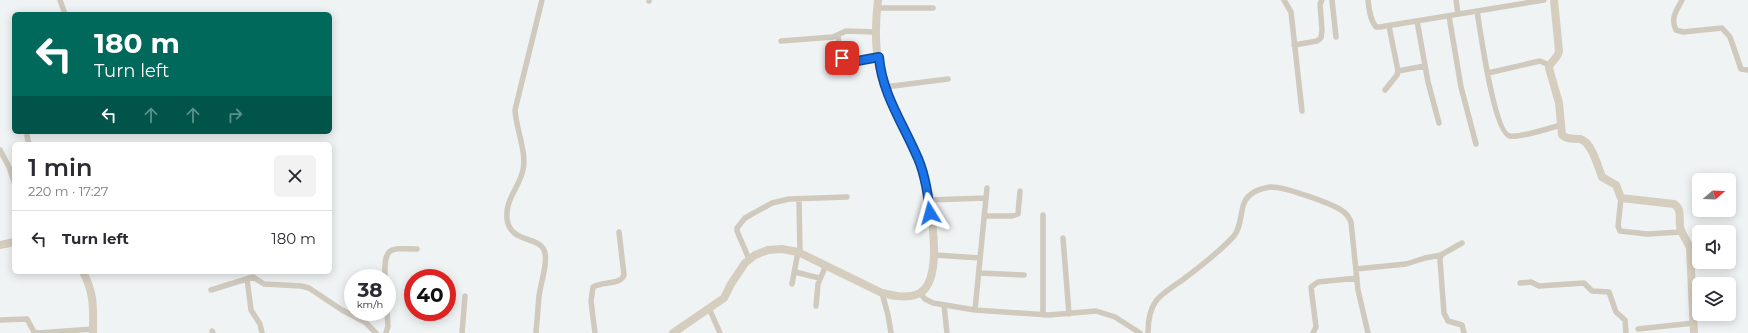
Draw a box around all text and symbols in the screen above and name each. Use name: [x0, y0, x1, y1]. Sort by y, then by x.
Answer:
text: 180 m: [94, 26, 180, 60]
icon: left: [28, 28, 80, 80]
pin: [825, 41, 859, 75]
icon: arrive: [831, 47, 853, 69]
text: Turn left: [94, 60, 169, 82]
icon: left: [98, 104, 120, 126]
icon: ahead: [140, 104, 162, 126]
icon: ahead: [182, 104, 204, 126]
icon: right: [224, 104, 246, 126]
text: 1 min: [28, 153, 92, 182]
button: close: [274, 155, 316, 197]
north arrow: [1692, 173, 1736, 217]
map controls: [1692, 173, 1736, 321]
text: 220 m · 17:27: [28, 183, 109, 199]
position arrow: [909, 192, 951, 234]
button: sound: [1692, 225, 1736, 269]
icon: left: [28, 228, 50, 250]
text: Turn left: [62, 229, 129, 248]
text: 180 m: [271, 229, 316, 248]
speed limit sign: 40: [404, 269, 456, 321]
button: layers: [1692, 277, 1736, 321]
text: 38: [357, 278, 383, 302]
text: km/h: [357, 298, 383, 311]

